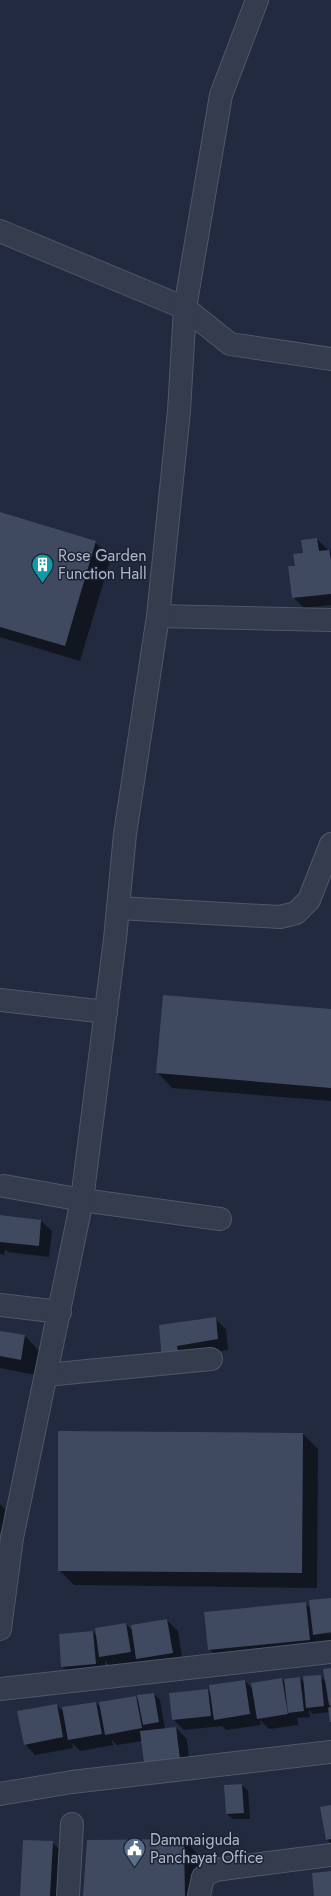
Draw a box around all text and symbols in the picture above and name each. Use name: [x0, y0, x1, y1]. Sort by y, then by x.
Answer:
place label: Rose Garden Function Hall: [58, 544, 147, 585]
building icon: Rose Garden Function Hall: [29, 551, 55, 584]
place label: Dammaiguda Panchayat Office: [150, 1828, 263, 1869]
public building icon: Dammaiguda Panchayat Office: [122, 1835, 148, 1868]

